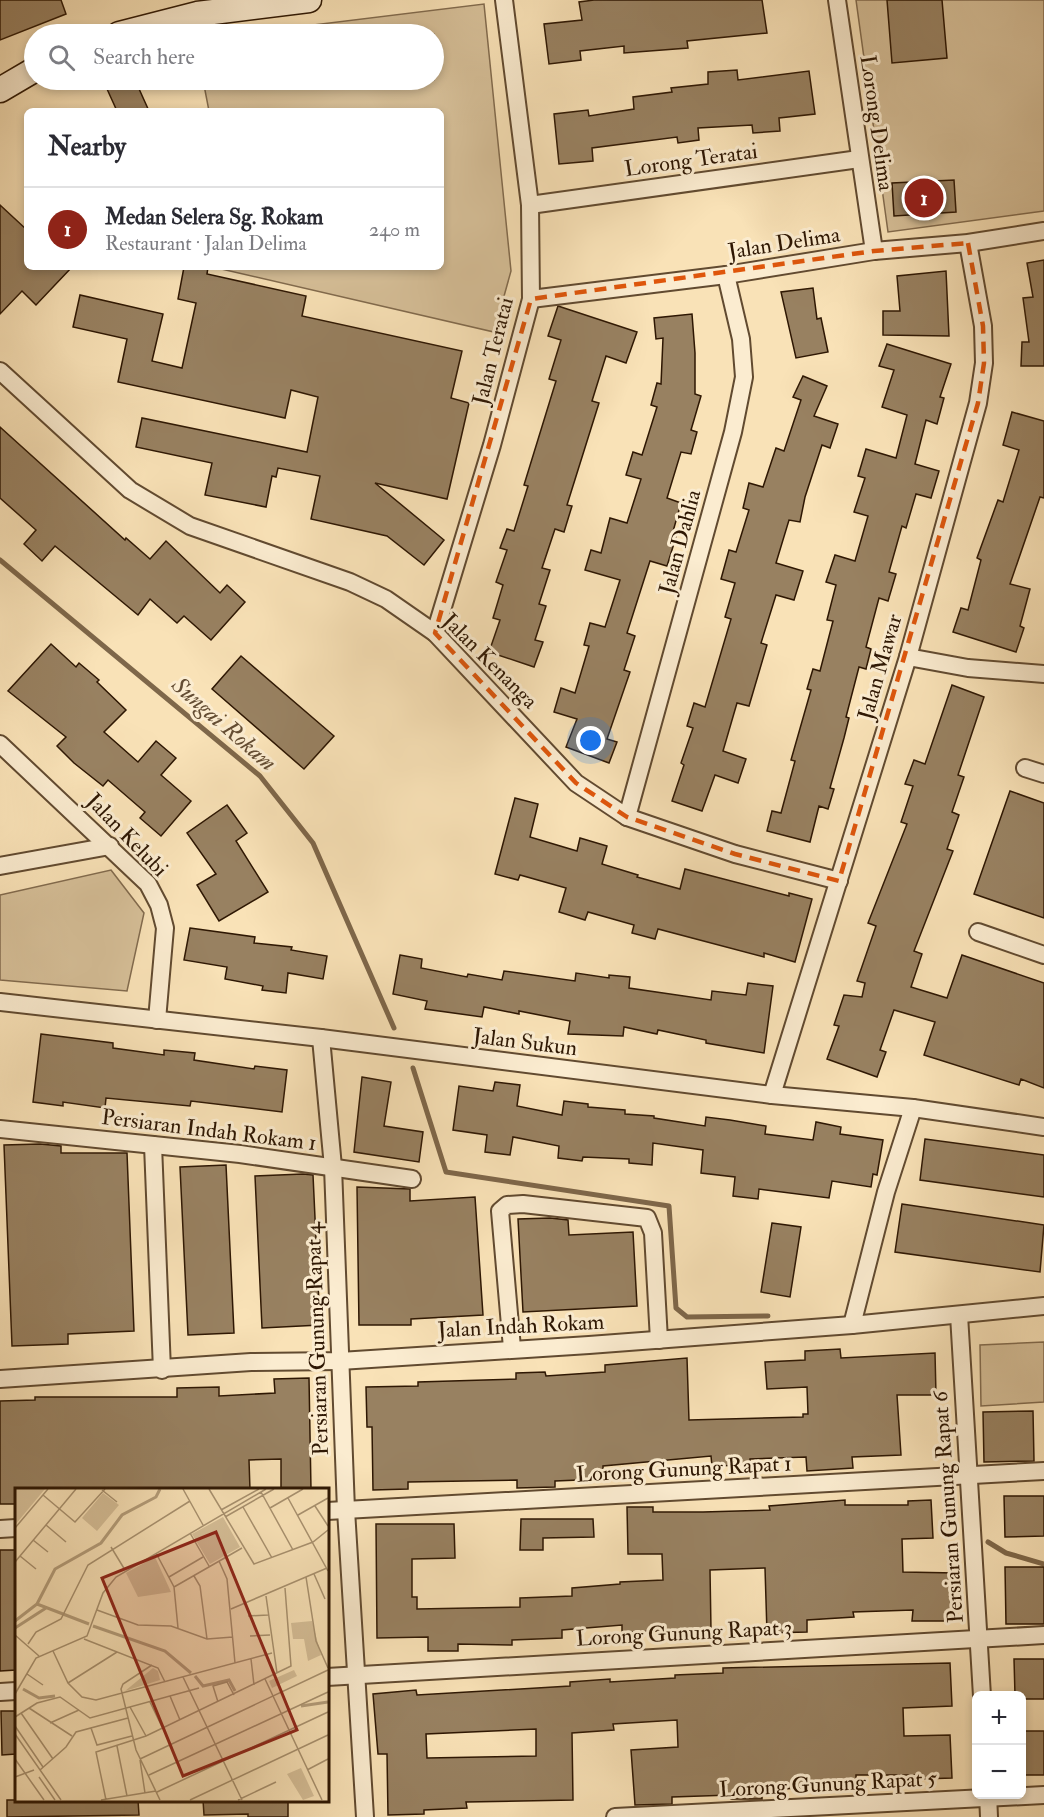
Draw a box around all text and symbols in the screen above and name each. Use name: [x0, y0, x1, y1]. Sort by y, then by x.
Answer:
search box: [24, 24, 444, 90]
icon: search: [45, 41, 78, 74]
text: Search here: [93, 43, 195, 71]
street label: Lorong Delima: [854, 53, 901, 194]
text: Nearby: [48, 131, 126, 163]
street label: Lorong Teratai: [623, 137, 760, 183]
pin: 1: [904, 176, 944, 220]
text: Medan Selera Sg. Rokam: [105, 203, 323, 231]
text: 1: [64, 217, 71, 242]
text: 240 m: [369, 217, 420, 242]
street label: Jalan Delima: [725, 220, 843, 266]
text: Restaurant · Jalan Delima: [105, 231, 307, 256]
street label: Jalan Teratai: [466, 294, 520, 409]
street label: Jalan Dahlia: [652, 486, 708, 598]
street label: Jalan Kenanga: [436, 607, 544, 715]
street label: Jalan Mawar: [851, 610, 909, 724]
water label: Sungai Rokam: [164, 669, 283, 778]
your location: [576, 726, 605, 755]
street label: Jalan Kelubi: [79, 786, 174, 883]
street label: Jalan Sukun: [470, 1022, 579, 1062]
street label: Persiaran Indah Rokam 1: [100, 1103, 318, 1157]
street label: Persiaran Gunung Rapat 4: [299, 1221, 336, 1456]
street label: Jalan Indah Rokam: [436, 1308, 605, 1344]
street label: Persiaran Gunung Rapat 6: [926, 1388, 971, 1624]
street label: Lorong Gunung Rapat 1: [575, 1449, 793, 1490]
inset map: [15, 1488, 328, 1802]
street label: Lorong Gunung Rapat 3: [575, 1613, 793, 1654]
map controls: [972, 1691, 1026, 1799]
button: +: [972, 1691, 1026, 1745]
button: −: [972, 1745, 1026, 1799]
street label: Lorong Gunung Rapat 5: [719, 1764, 938, 1805]

